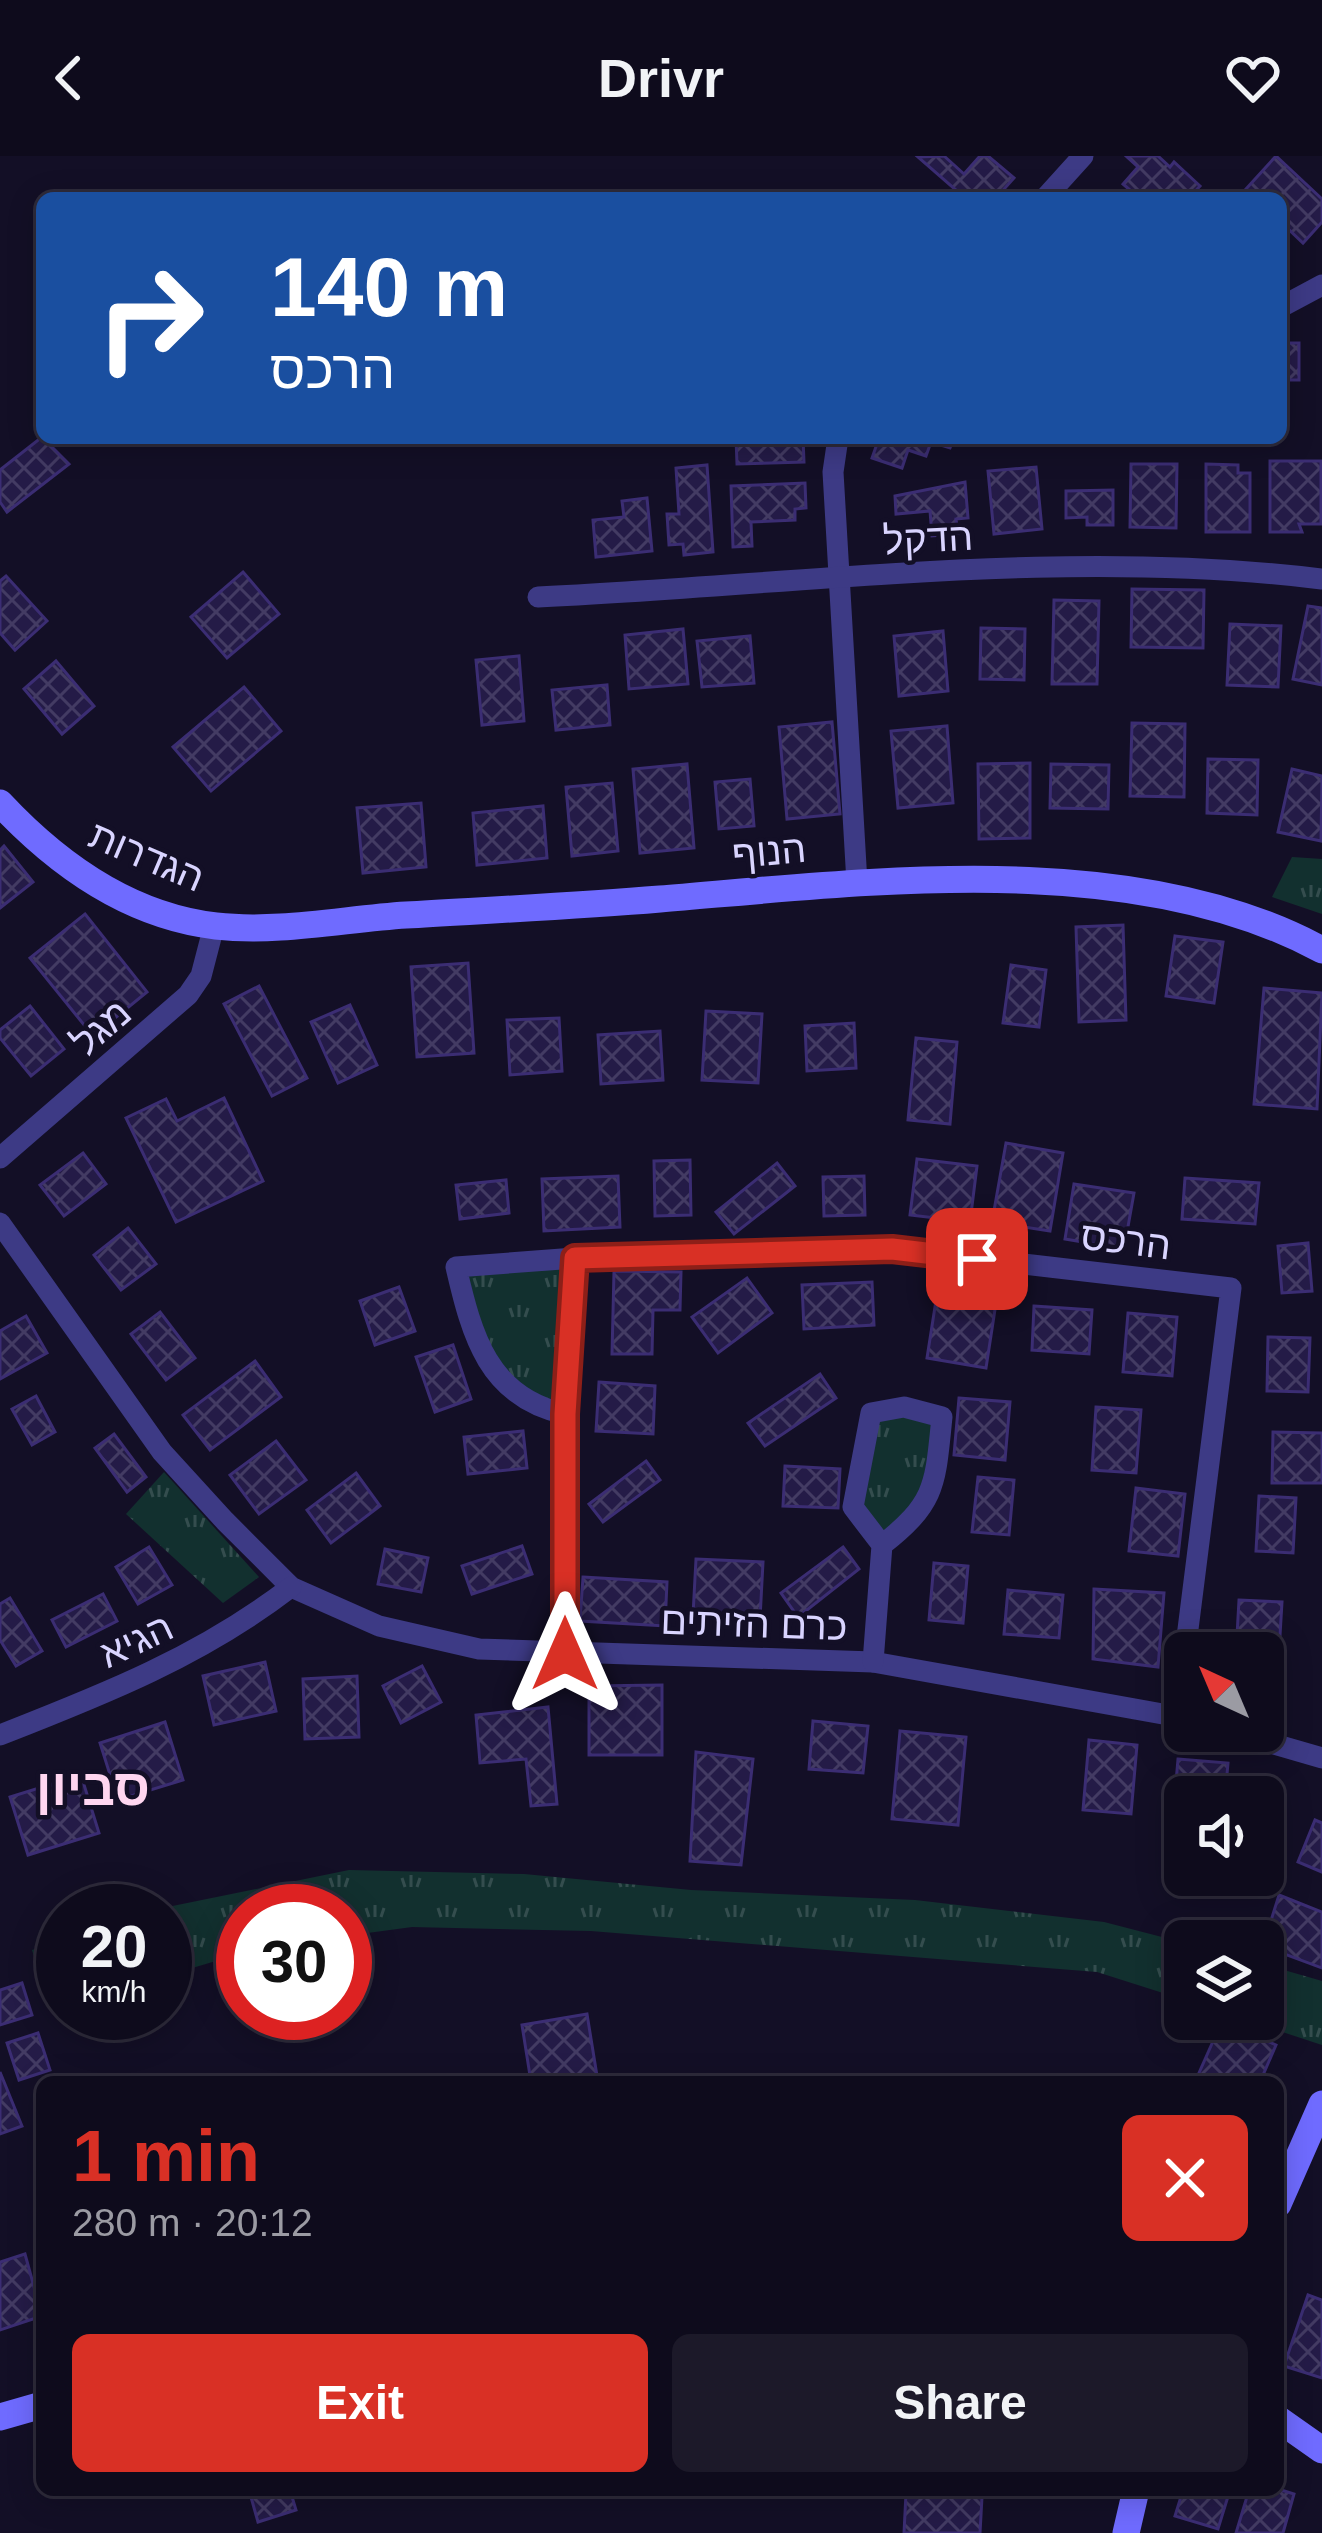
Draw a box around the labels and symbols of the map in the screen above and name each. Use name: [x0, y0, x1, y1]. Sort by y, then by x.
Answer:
street label: הדקל: [882, 515, 974, 562]
street label: הגדרות: [83, 813, 211, 900]
street label: הנוף: [730, 827, 808, 876]
street label: מגל: [63, 990, 139, 1064]
pin: [926, 1208, 1028, 1310]
street label: הרכס: [1078, 1214, 1173, 1267]
position arrow: [502, 1591, 628, 1717]
street label: כרם הזיתים: [660, 1599, 848, 1648]
street label: הגיא: [93, 1605, 180, 1676]
north arrow: [1164, 1632, 1284, 1752]
district label: סביון: [36, 1759, 150, 1816]
speed limit sign: 30: [216, 1884, 372, 2040]

